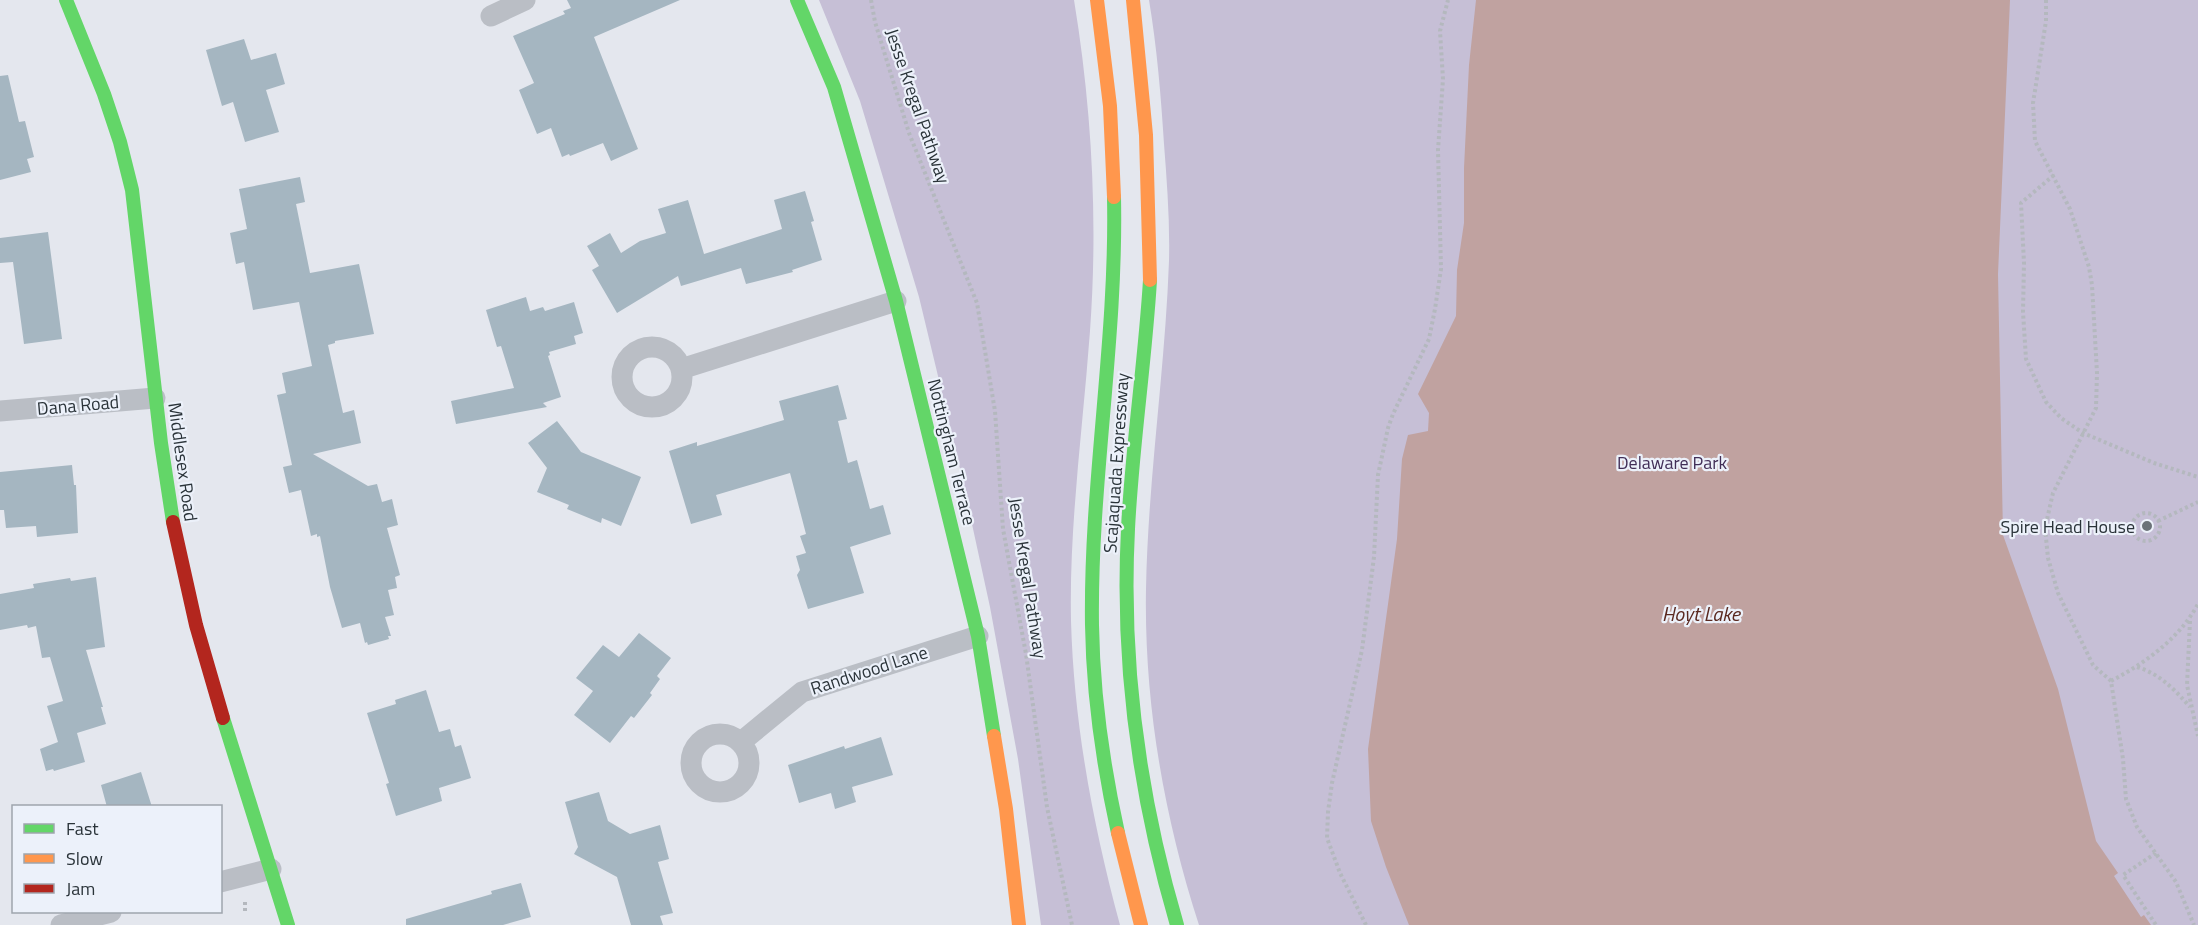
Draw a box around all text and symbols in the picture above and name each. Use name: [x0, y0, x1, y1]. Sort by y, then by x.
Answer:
street label: Jesse Kregal Pathway: [879, 25, 957, 187]
street label: Scajaquada Expressway: [1096, 372, 1136, 554]
street label: Nottingham Terrace: [921, 376, 983, 528]
street label: Dana Road: [36, 388, 120, 422]
street label: Middlesex Road: [161, 401, 205, 523]
park label: Delaware Park: [1617, 449, 1727, 476]
street label: Jesse Kregal Pathway: [1002, 496, 1054, 661]
place label: Spire Head House: [2000, 513, 2135, 540]
marker: Spire Head House: [2140, 519, 2154, 533]
water label: Hoyt Lake: [1662, 598, 1742, 629]
street label: Randwood Lane: [807, 638, 931, 702]
legend: [12, 805, 222, 913]
text: Fast: [66, 815, 99, 842]
text: Slow: [66, 845, 103, 872]
text: Jam: [66, 875, 95, 902]

